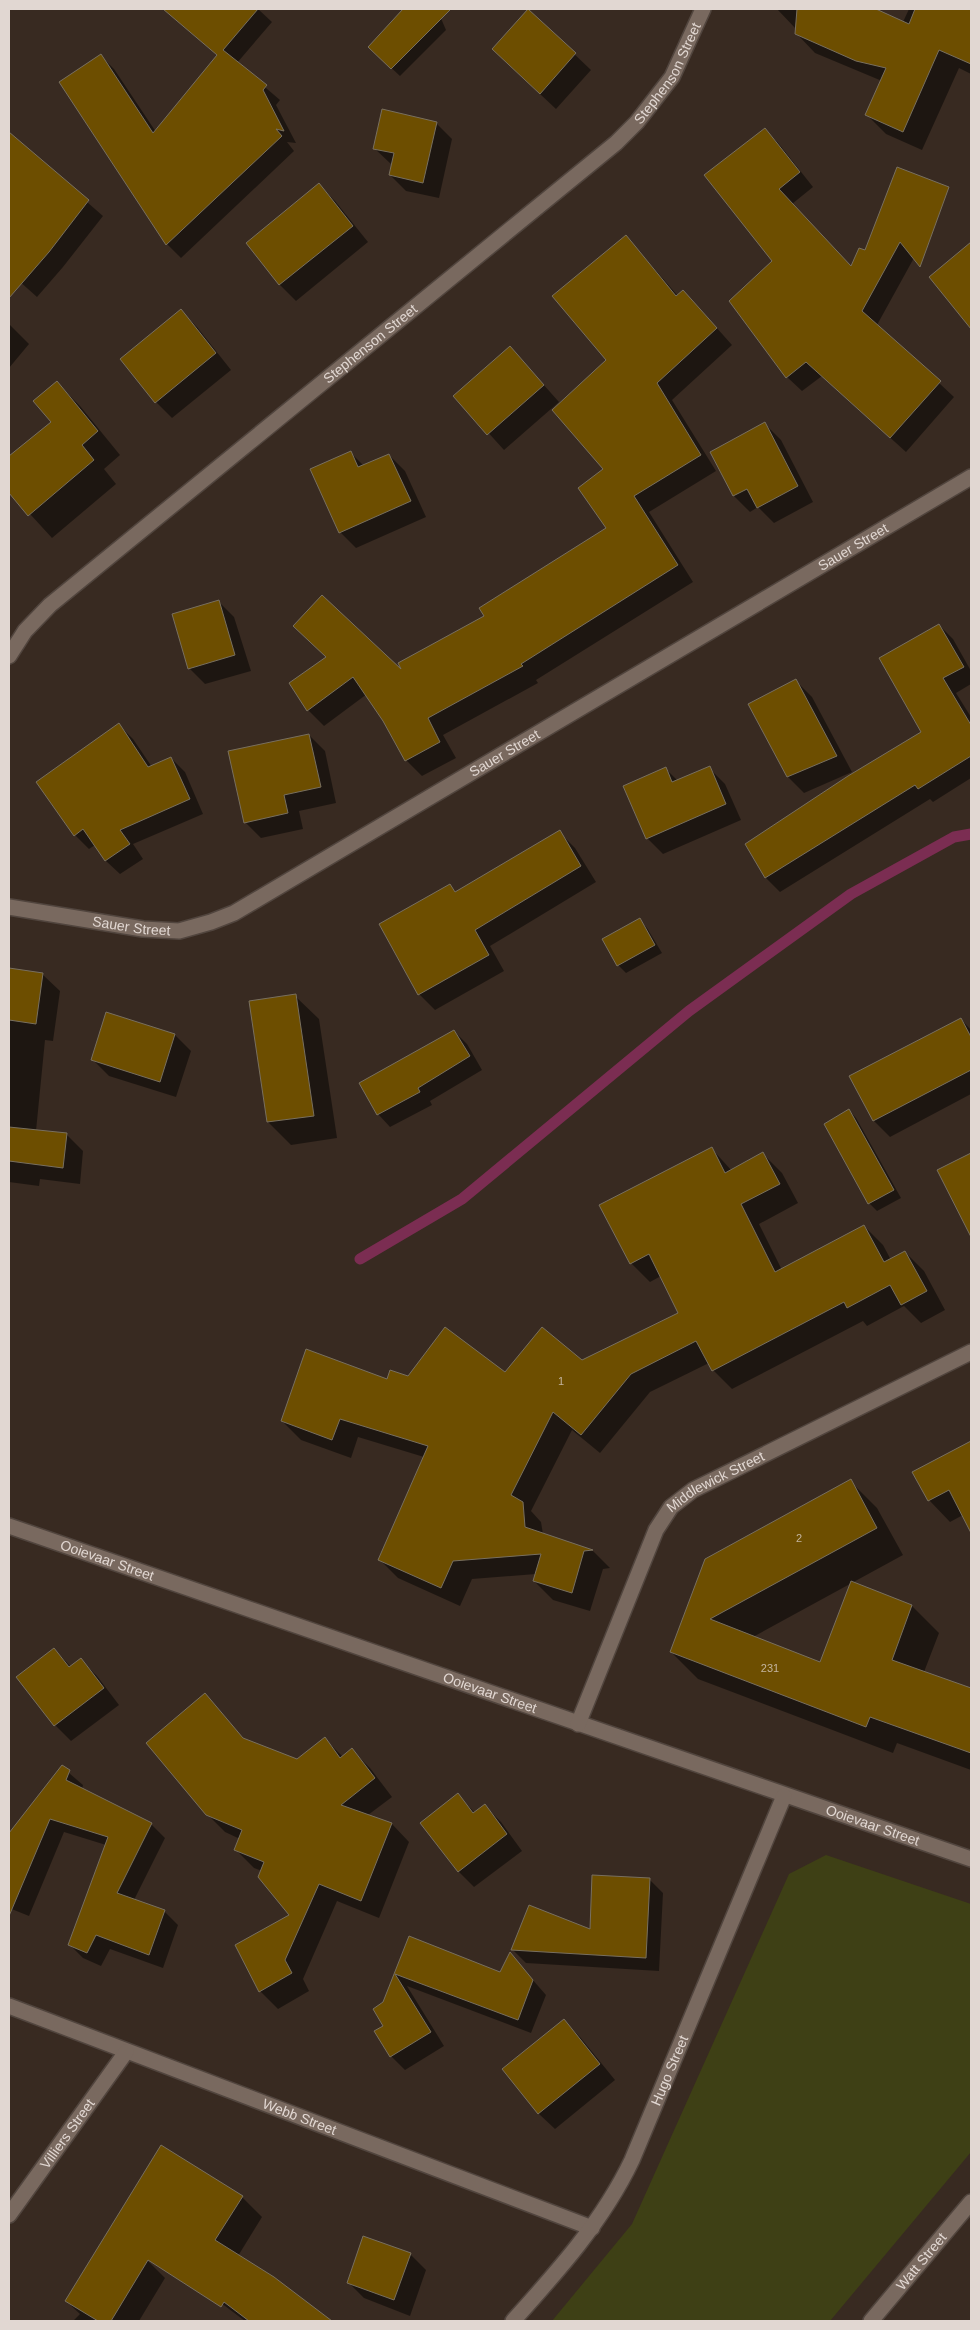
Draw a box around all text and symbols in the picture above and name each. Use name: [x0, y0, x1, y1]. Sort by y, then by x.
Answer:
street label: Stephenson Street: [631, 20, 704, 127]
street label: Stephenson Street: [320, 301, 420, 387]
street label: Sauer Street: [815, 520, 891, 574]
street label: Sauer Street: [466, 726, 542, 780]
street label: Sauer Street: [91, 913, 171, 939]
house number: 1: [558, 1375, 564, 1387]
street label: Middlewick Street: [663, 1448, 767, 1515]
house number: 2: [796, 1532, 802, 1544]
street label: Ooievaar Street: [58, 1536, 156, 1584]
house number: 231: [761, 1662, 779, 1674]
street label: Ooievaar Street: [441, 1669, 539, 1716]
street label: Ooievaar Street: [824, 1801, 922, 1849]
street label: Hugo Street: [648, 2033, 691, 2108]
street label: Webb Street: [261, 2095, 339, 2138]
street label: Villiers Street: [37, 2096, 98, 2172]
street label: Watt Street: [893, 2229, 950, 2293]

